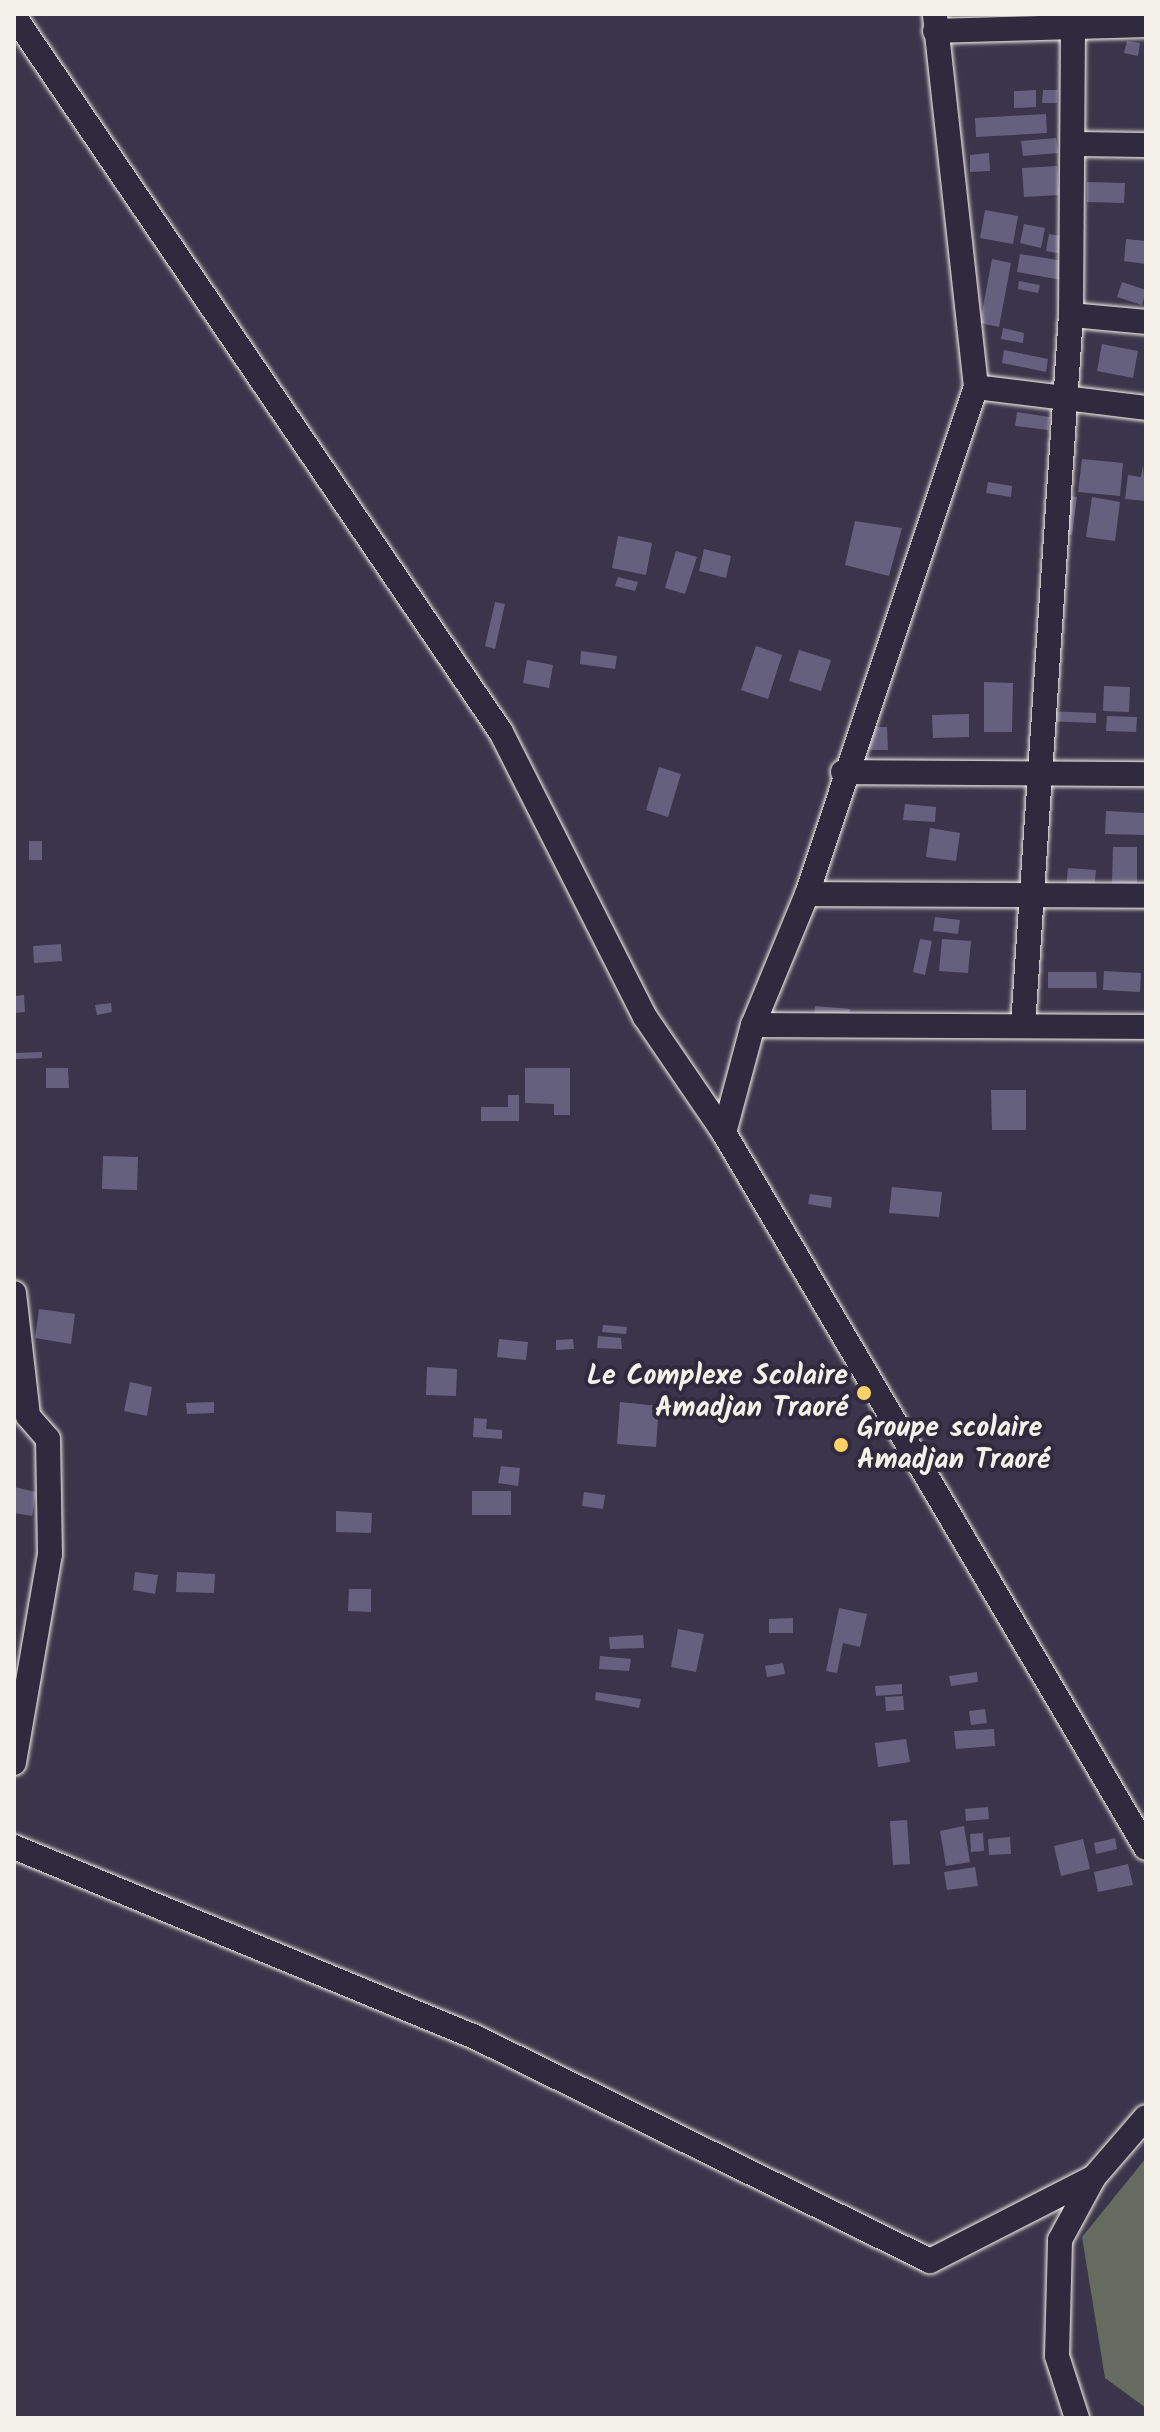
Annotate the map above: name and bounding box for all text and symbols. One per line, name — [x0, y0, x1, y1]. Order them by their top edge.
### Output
place label: Le Complexe Scolaire Amadjan Traoré — [587, 1360, 848, 1426]
marker: Le Complexe Scolaire Amadjan Traoré — [855, 1384, 873, 1402]
place label: Groupe scolaire Amadjan Traoré — [857, 1412, 1050, 1478]
marker: Groupe scolaire Amadjan Traoré — [832, 1436, 850, 1454]

